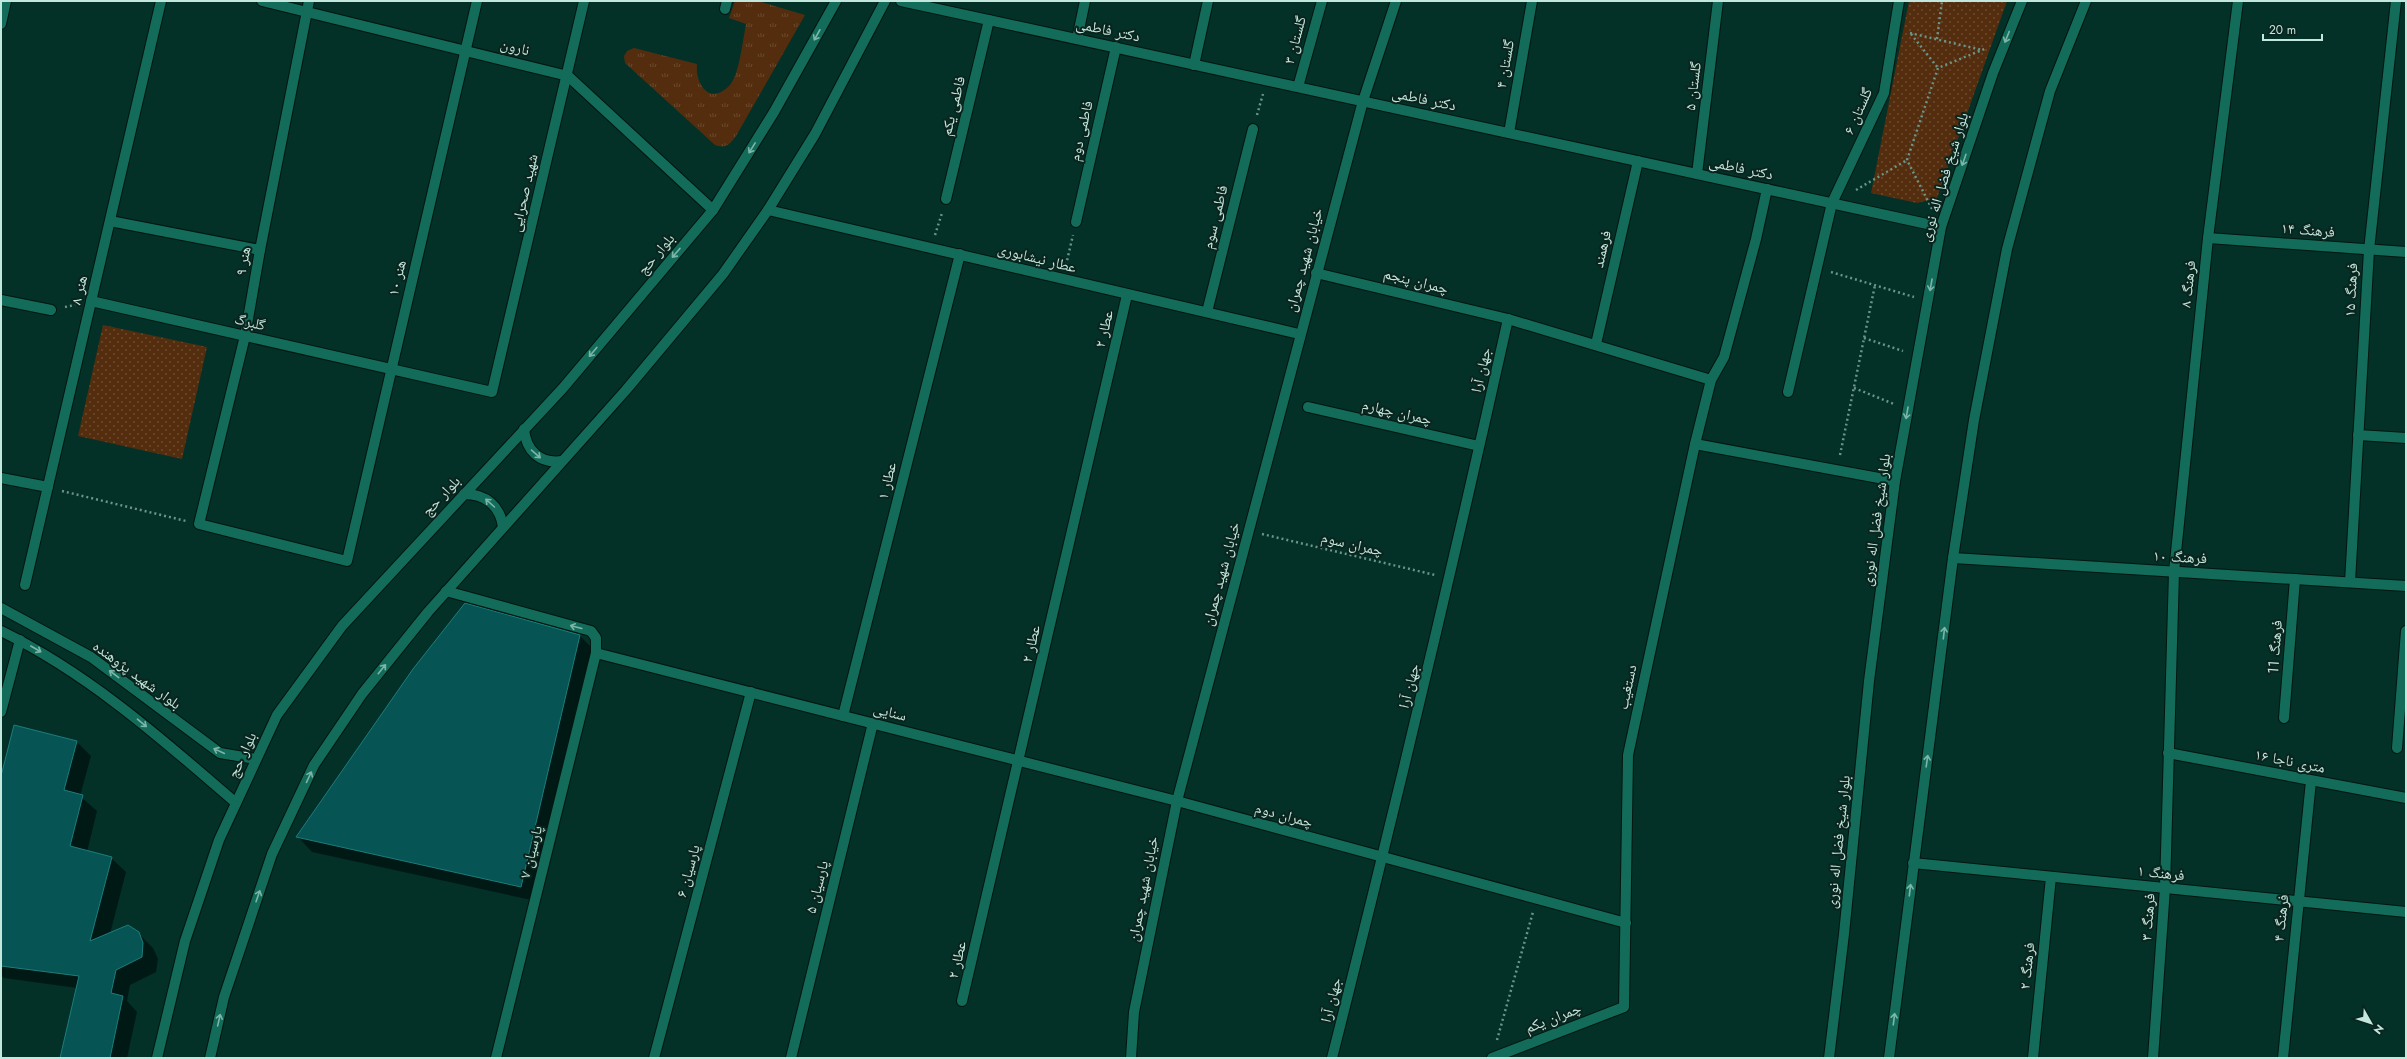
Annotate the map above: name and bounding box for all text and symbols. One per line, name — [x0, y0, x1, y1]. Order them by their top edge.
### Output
street label: دکتر فاطمی — [1074, 12, 1142, 48]
street label: گلستان ۳ — [1278, 13, 1312, 67]
scale bar — [2263, 16, 2322, 42]
text: 20 m — [2269, 21, 2296, 39]
one-way arrow — [813, 29, 820, 41]
one-way arrow — [2003, 31, 2011, 43]
street label: نارون — [498, 33, 532, 61]
street label: گلستان ۴ — [1490, 38, 1520, 90]
street label: گلستان ۵ — [1679, 60, 1707, 112]
street label: فاطمی یکم — [935, 74, 971, 138]
street label: دکتر فاطمی — [1390, 81, 1458, 117]
street label: گلستان ۶ — [1838, 84, 1878, 138]
street label: فاطمی دوم — [1063, 99, 1099, 163]
street label: بلوار شیخ فضل اله نوری — [1914, 110, 1974, 244]
one-way arrow — [748, 142, 756, 153]
street label: دکتر فاطمی — [1707, 150, 1775, 186]
street label: شهید صحرایی — [504, 152, 544, 234]
one-way arrow — [1960, 153, 1967, 166]
street label: فاطمی سوم — [1196, 183, 1234, 251]
street label: خیابان شهید چمران — [1280, 205, 1329, 314]
street label: فرهنگ ۱۴ — [2280, 217, 2336, 243]
street label: بلوار حج — [632, 228, 680, 280]
street label: فرهمند — [1587, 228, 1617, 270]
street label: عطار نیشابوری — [995, 238, 1079, 279]
street label: هنر ۹ — [230, 245, 256, 277]
one-way arrow — [672, 248, 681, 258]
street label: هنر ۱۰ — [382, 258, 412, 298]
street label: فرهنگ ۸ — [2175, 259, 2201, 309]
street label: چمران پنجم — [1381, 262, 1451, 300]
street label: فرهنگ ۱۵ — [2339, 262, 2363, 318]
street label: هنر ۸ — [65, 273, 93, 307]
one-way arrow — [1926, 278, 1934, 291]
street label: گلبرگ — [232, 308, 268, 336]
street label: عطار ۲ — [1089, 308, 1119, 350]
street label: جهان آرا — [1465, 345, 1497, 395]
one-way arrow — [588, 347, 597, 358]
street label: چمران چهارم — [1360, 393, 1434, 431]
one-way arrow — [1903, 406, 1911, 419]
one-way arrow — [531, 450, 541, 459]
street label: بلوار شیخ فضل اله نوری — [1856, 452, 1896, 588]
street label: عطار ۱ — [872, 460, 902, 502]
street label: بلوار حج — [417, 471, 465, 521]
one-way arrow — [485, 498, 496, 507]
street label: خیابان شهید چمران — [1197, 519, 1246, 628]
street label: چمران سوم — [1319, 526, 1386, 562]
street label: فرهنگ ۱۰ — [2152, 545, 2208, 569]
street label: فرهنگ 11 — [2262, 619, 2288, 675]
one-way arrow — [569, 623, 582, 630]
street label: عطار ۲ — [1016, 623, 1046, 665]
one-way arrow — [1940, 626, 1947, 639]
street label: بلوار شهید پژوهنده — [88, 635, 186, 715]
one-way arrow — [30, 645, 42, 653]
street label: جهان آرا — [1393, 661, 1425, 711]
street label: دستغیب — [1612, 663, 1642, 711]
one-way arrow — [377, 664, 386, 675]
one-way arrow — [108, 670, 119, 679]
street label: سنایی — [871, 697, 909, 727]
one-way arrow — [137, 719, 147, 728]
street label: بلوار حج — [222, 729, 262, 781]
street label: ۱۶ متری ناجا — [2253, 743, 2327, 779]
one-way arrow — [213, 746, 225, 754]
one-way arrow — [1923, 755, 1931, 768]
one-way arrow — [306, 771, 313, 783]
street label: بلوار شیخ فضل اله نوری — [1820, 774, 1856, 910]
street label: چمران دوم — [1253, 797, 1316, 833]
street label: پارسیان ۷ — [514, 823, 548, 881]
street label: خیابان شهید چمران — [1122, 834, 1164, 943]
street label: پارسیان ۶ — [670, 842, 706, 900]
street label: پارسیان ۵ — [800, 858, 834, 916]
street label: فرهنگ ۱ — [2136, 860, 2186, 886]
one-way arrow — [1906, 884, 1914, 897]
one-way arrow — [255, 890, 262, 903]
street label: فرهنگ ۳ — [2135, 893, 2161, 941]
street label: فرهنگ ۴ — [2268, 893, 2294, 943]
street label: عطار ۲ — [942, 939, 972, 981]
street label: فرهنگ ۲ — [2014, 941, 2040, 991]
street label: جهان آرا — [1315, 975, 1347, 1025]
street label: چمران یکم — [1522, 997, 1585, 1039]
north arrow — [2351, 1003, 2391, 1043]
one-way arrow — [1890, 1013, 1897, 1026]
one-way arrow — [216, 1014, 223, 1027]
text: N — [2370, 1021, 2388, 1038]

